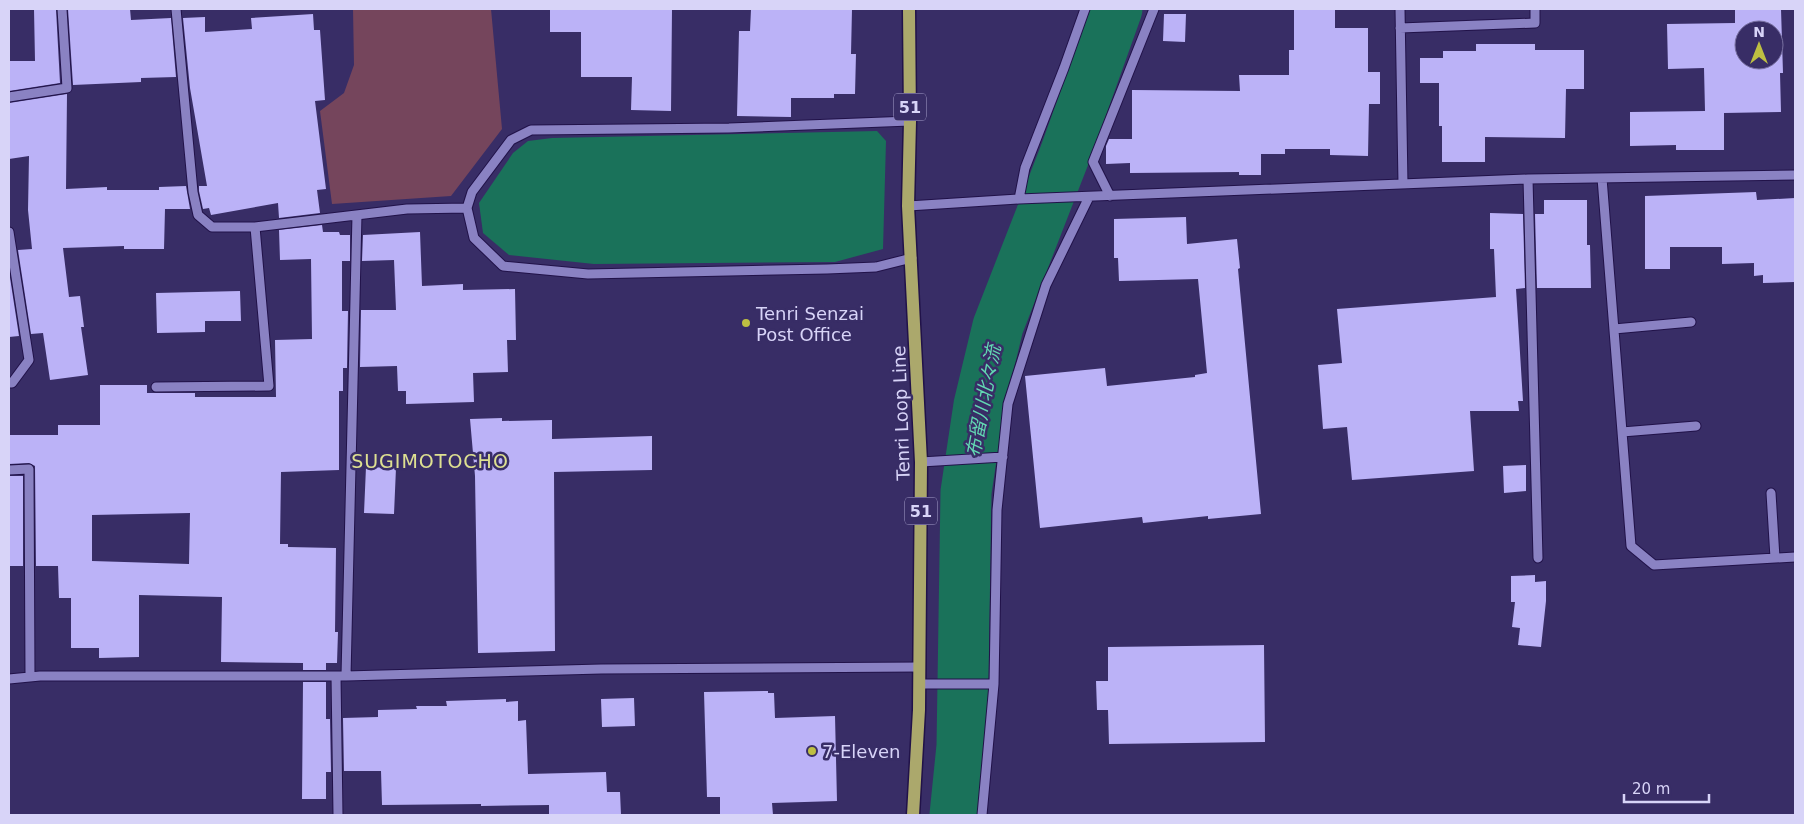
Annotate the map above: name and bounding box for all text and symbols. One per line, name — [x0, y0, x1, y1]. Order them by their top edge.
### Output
north arrow — [1734, 20, 1784, 70]
text: N — [1753, 24, 1765, 40]
road number: 51 — [894, 94, 926, 120]
place label: Tenri Senzai Post Office — [755, 303, 864, 345]
marker: Tenri Senzai Post Office — [740, 317, 752, 329]
water label: 布留川北々流 — [961, 340, 1005, 459]
street label: Tenri Loop Line — [888, 345, 914, 482]
district label: SUGIMOTOCHO — [351, 450, 509, 472]
road number: 51 — [905, 498, 937, 524]
place label: 7-Eleven — [822, 741, 901, 762]
marker: 7-Eleven — [806, 745, 818, 757]
scale bar — [1624, 772, 1709, 804]
text: 20 m — [1632, 780, 1670, 798]

